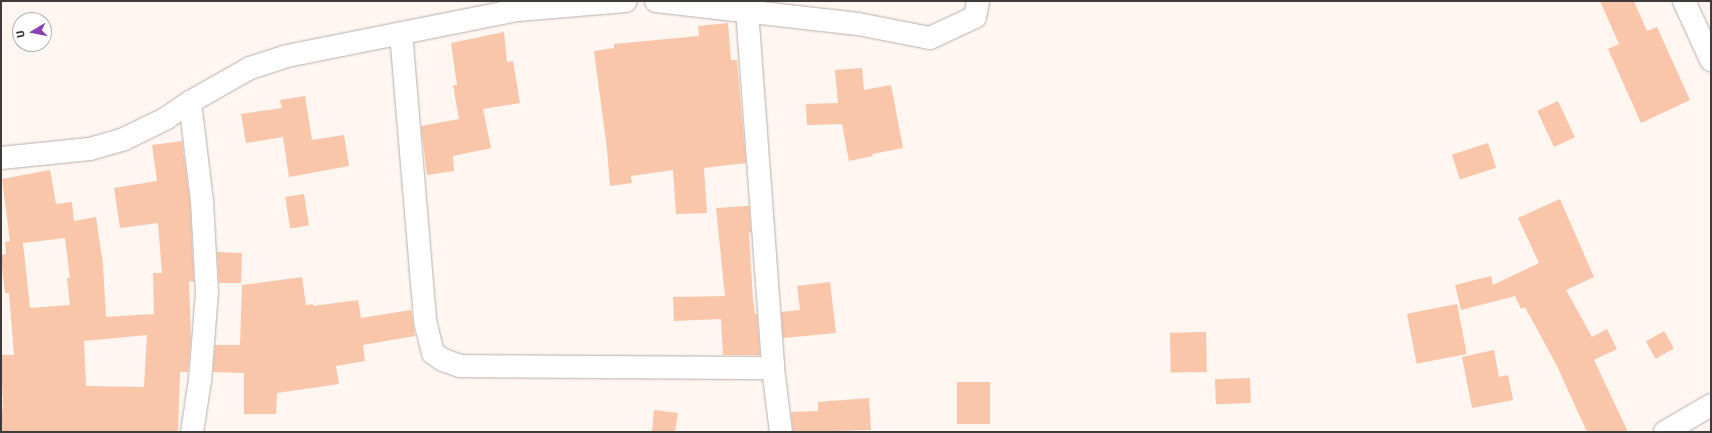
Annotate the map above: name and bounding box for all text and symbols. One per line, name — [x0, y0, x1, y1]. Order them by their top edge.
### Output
north arrow — [12, 12, 52, 52]
text: U — [14, 29, 28, 39]

